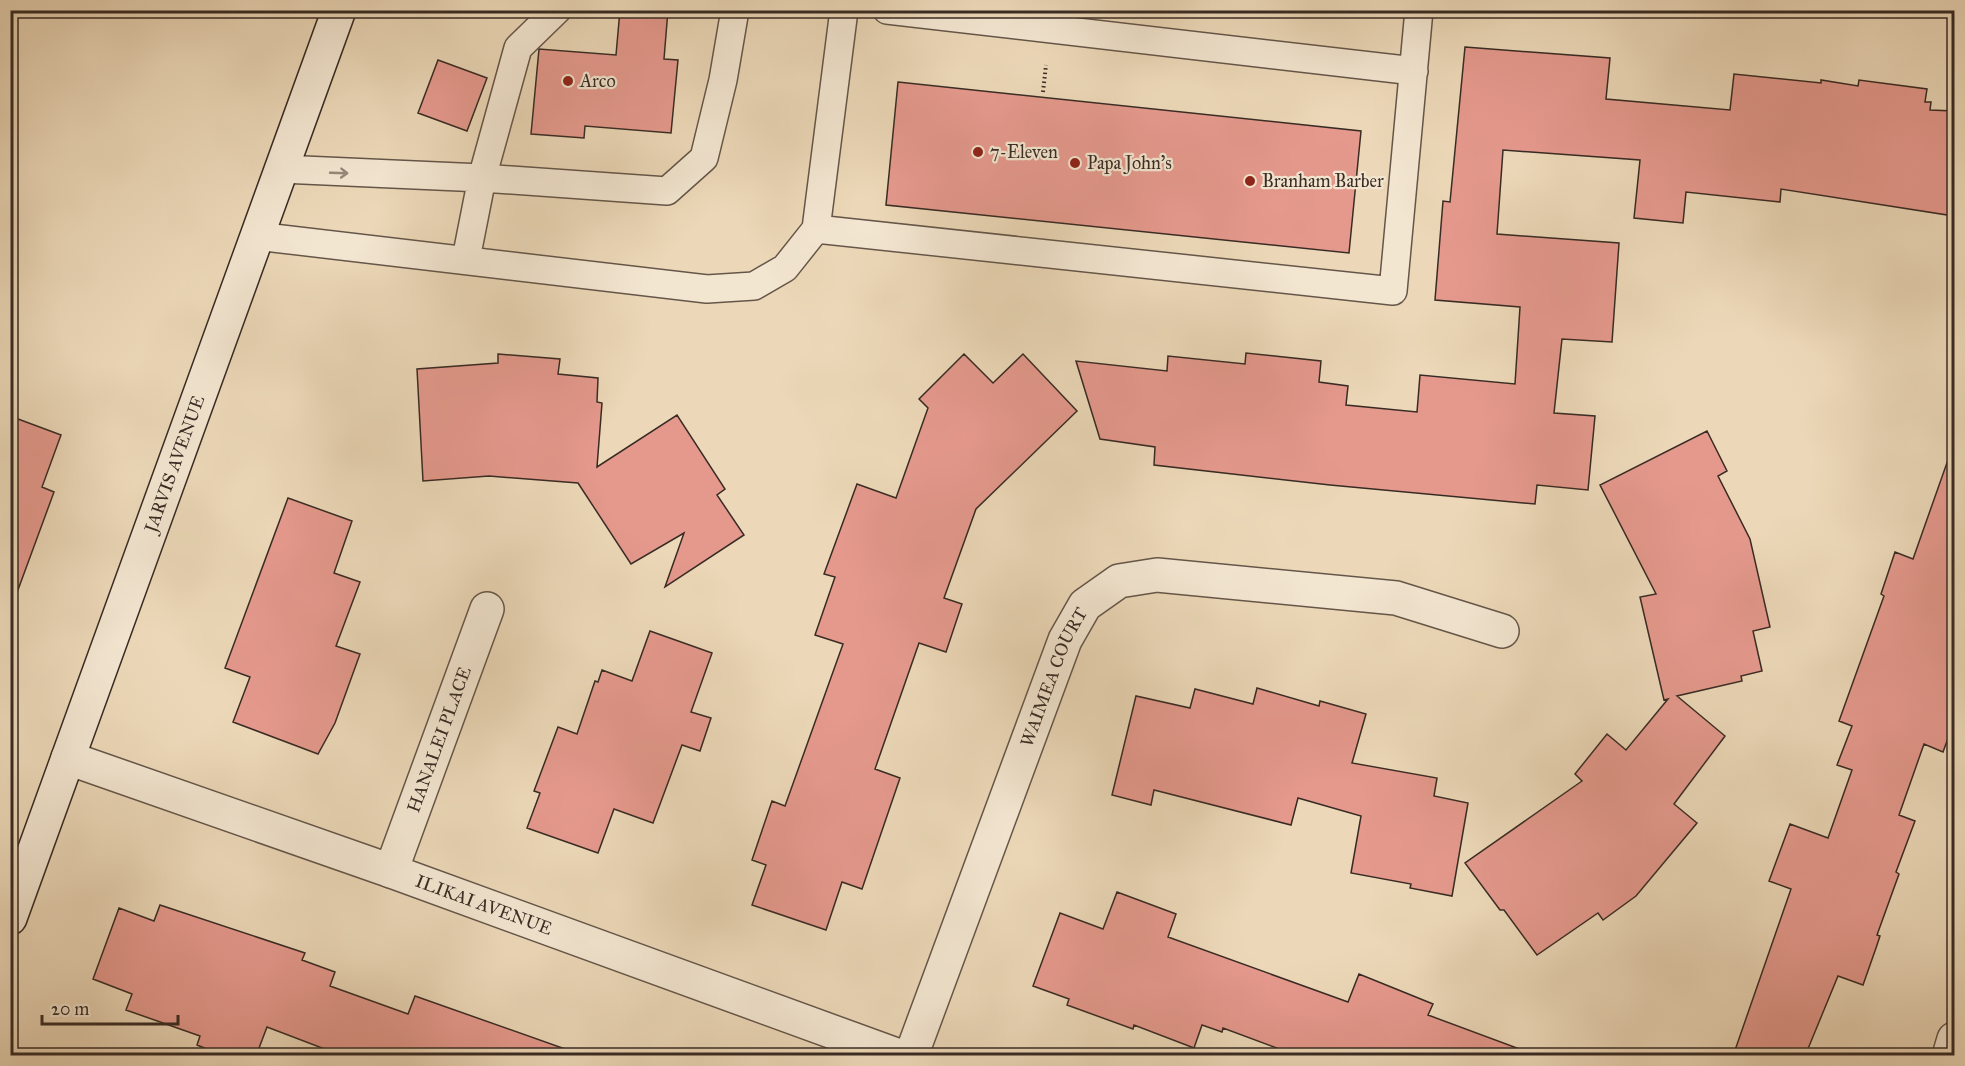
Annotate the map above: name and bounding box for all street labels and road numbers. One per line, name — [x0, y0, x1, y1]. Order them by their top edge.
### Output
street label: JARVIS AVENUE — [139, 392, 209, 538]
street label: WAIMEA COURT — [1016, 604, 1092, 750]
street label: HANALEI PLACE — [402, 663, 476, 816]
street label: ILIKAI AVENUE — [412, 870, 555, 940]

